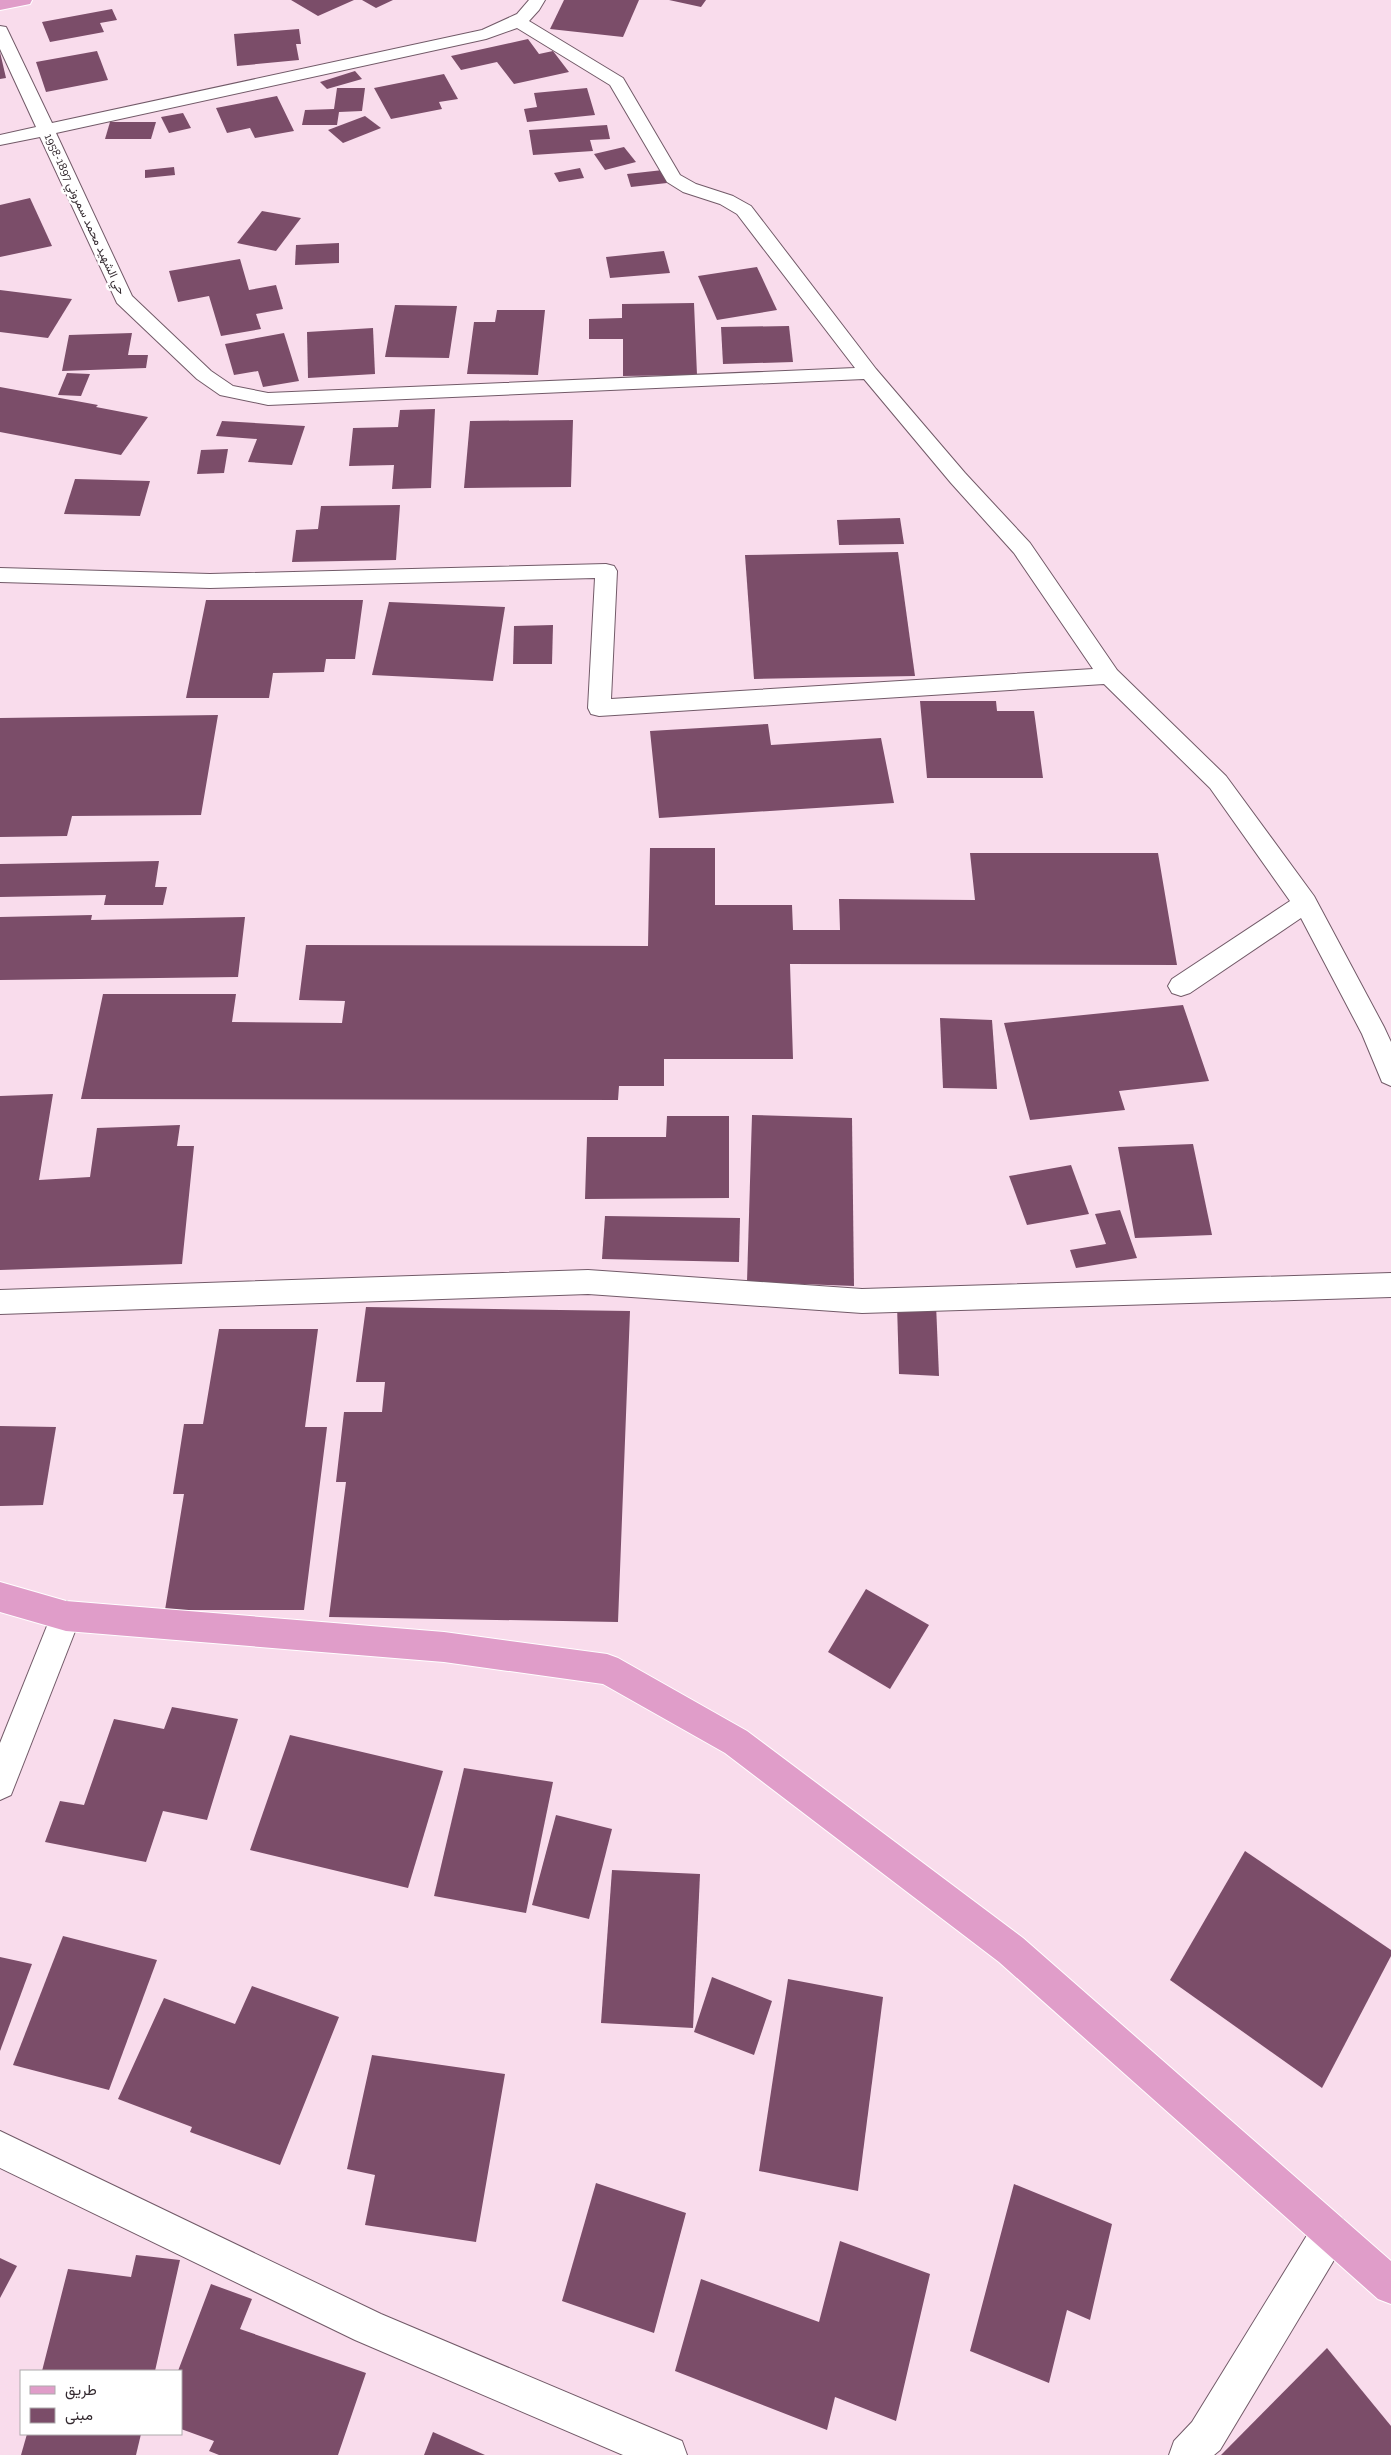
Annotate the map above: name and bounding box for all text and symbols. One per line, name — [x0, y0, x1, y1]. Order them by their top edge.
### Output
street label: حي الشهيد محمد سمروني 1897-1958 — [39, 131, 129, 298]
legend — [20, 2370, 182, 2435]
text: طريق — [65, 2381, 97, 2400]
text: مبنى — [65, 2406, 93, 2425]

